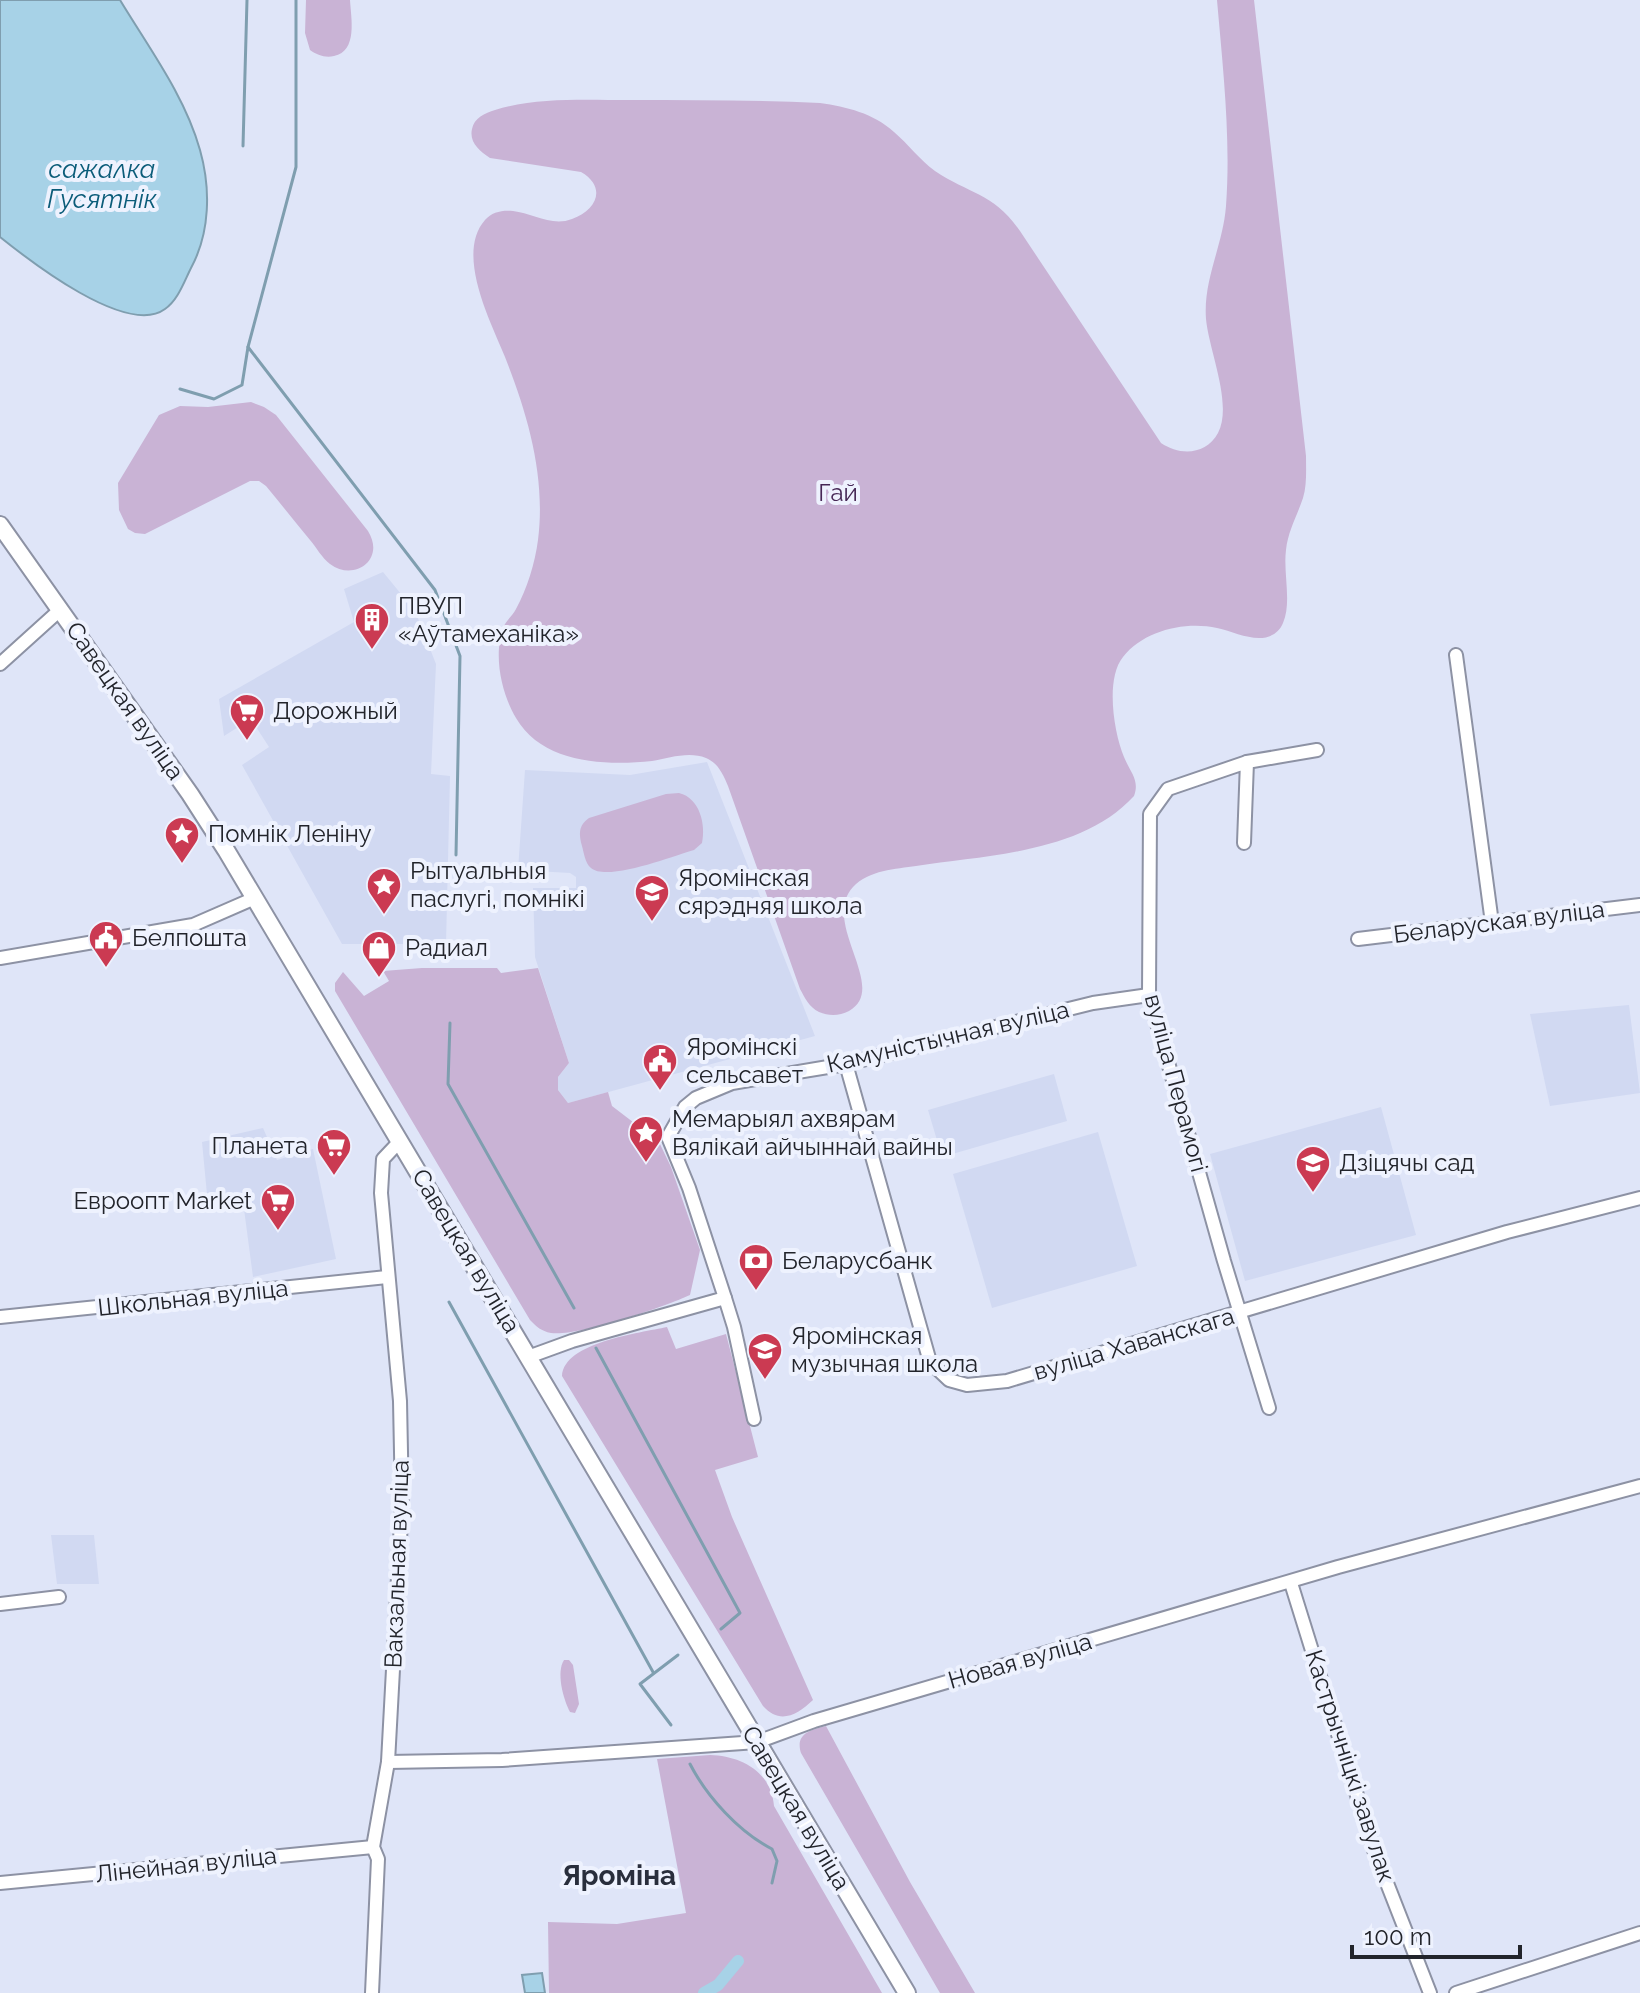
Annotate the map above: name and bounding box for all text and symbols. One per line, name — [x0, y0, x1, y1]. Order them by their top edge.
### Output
water label: сажалка Гусятнік — [47, 154, 157, 214]
park label: Гай — [818, 478, 858, 507]
place label: ПВУП «Аўтамеханіка» — [398, 591, 579, 648]
building icon: ПВУП «Аўтамеханіка» — [353, 601, 391, 651]
street label: Савецкая вуліца — [60, 616, 191, 785]
supermarket icon: Дорожный — [228, 692, 266, 742]
place label: Дорожный — [273, 696, 398, 725]
place icon: Помнік Леніну — [163, 815, 201, 865]
place label: Помнік Леніну — [208, 819, 372, 848]
place label: Рытуальныя паслугі, помнікі — [410, 856, 585, 913]
place label: Яромінская сярэдняя школа — [678, 863, 863, 920]
place icon: Рытуальныя паслугі, помнікі — [365, 866, 403, 916]
school or university icon: Яромінская сярэдняя школа — [633, 873, 671, 923]
street label: Беларуская вуліца — [1392, 894, 1606, 949]
public building icon: Белпошта — [87, 919, 125, 969]
place label: Белпошта — [132, 923, 247, 952]
shop icon: Радиал — [360, 929, 398, 979]
place label: Радиал — [405, 933, 488, 962]
street label: вуліца Перамогі — [1139, 991, 1214, 1175]
street label: Камуністычная вуліца — [824, 994, 1072, 1079]
place label: Яромінскі сельсавет — [686, 1032, 804, 1089]
public building icon: Яромінскі сельсавет — [641, 1042, 679, 1092]
place label: Мемарыял ахвярам Вялікай айчыннай вайны — [672, 1104, 953, 1161]
place icon: Мемарыял ахвярам Вялікай айчыннай вайны — [627, 1114, 665, 1164]
supermarket icon: Планета — [315, 1127, 353, 1177]
place label: Планета — [212, 1131, 308, 1160]
school or university icon: Дзіцячы сад — [1294, 1144, 1332, 1194]
place label: Дзіцячы сад — [1339, 1148, 1475, 1177]
street label: Савецкая вуліца — [406, 1163, 527, 1338]
supermarket icon: Евроопт Market — [259, 1182, 297, 1232]
place label: Евроопт Market — [74, 1186, 252, 1215]
bank icon: Беларусбанк — [737, 1242, 775, 1292]
place label: Беларусбанк — [782, 1246, 933, 1275]
street label: Школьная вуліца — [96, 1273, 290, 1322]
street label: вуліца Хаванскага — [1030, 1301, 1238, 1386]
place label: Яромінская музычная школа — [791, 1321, 978, 1378]
school or university icon: Яромінская музычная школа — [746, 1331, 784, 1381]
street label: Вакзальная вуліца — [378, 1459, 415, 1669]
street label: Новая вуліца — [945, 1626, 1095, 1695]
street label: Кастрычніцкі завулак — [1299, 1646, 1402, 1886]
street label: Савецкая вуліца — [736, 1720, 857, 1895]
street label: Лінейная вуліца — [94, 1841, 278, 1888]
district label: Яроміна — [562, 1859, 676, 1892]
scale bar — [1352, 1909, 1520, 1959]
text: 100 m — [1364, 1922, 1432, 1951]

